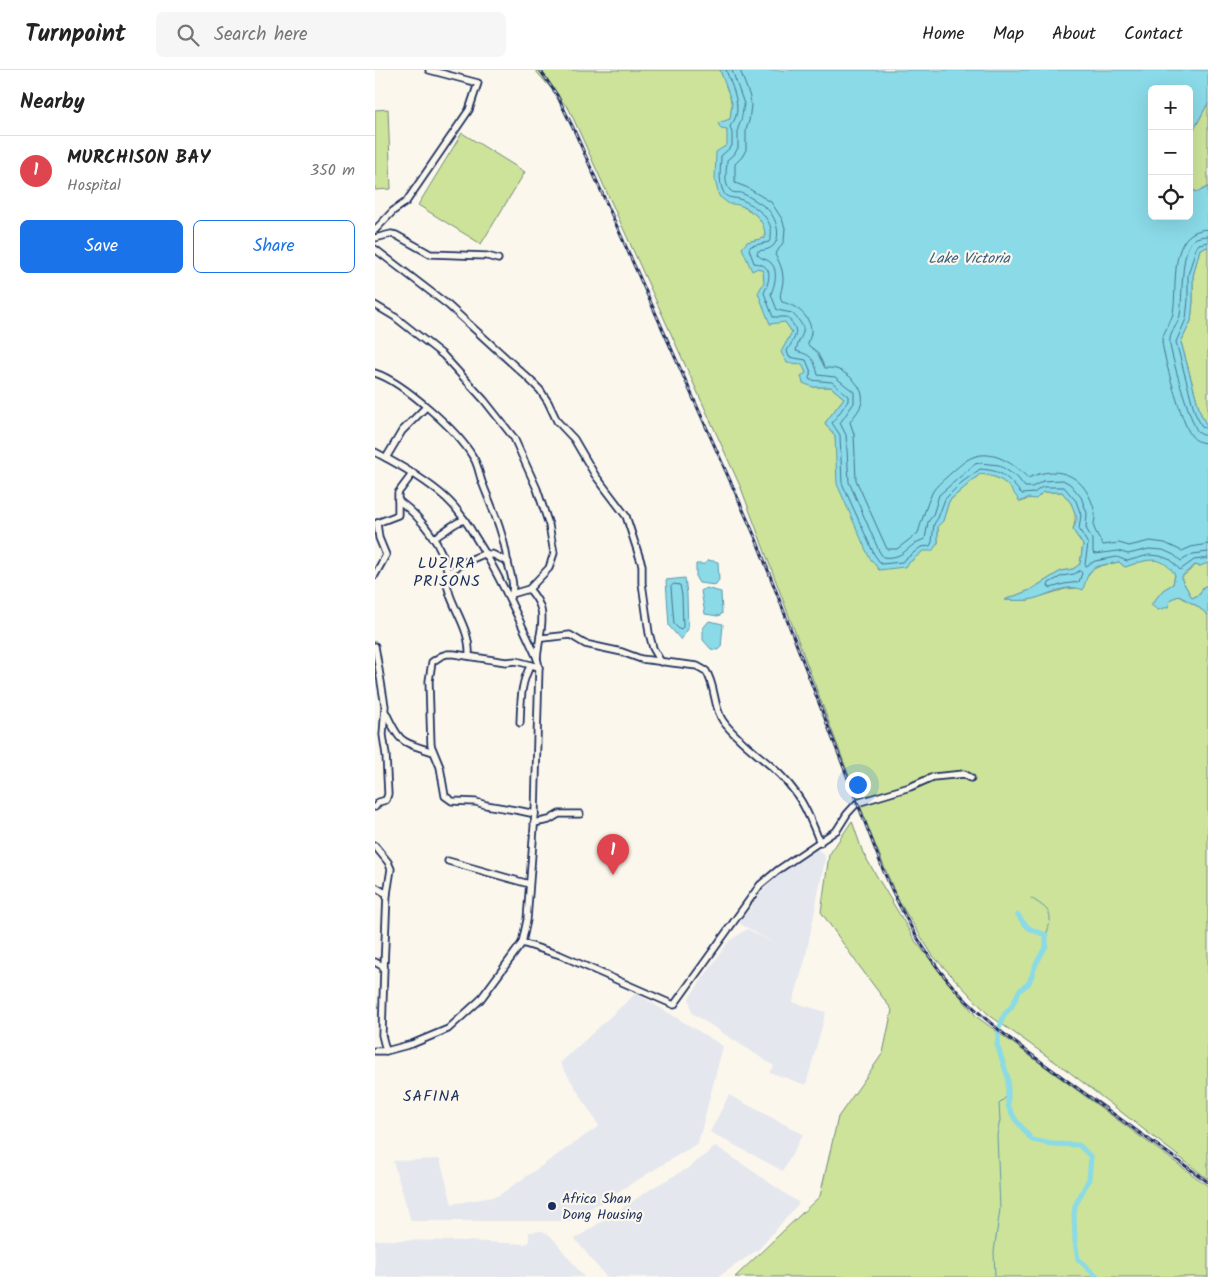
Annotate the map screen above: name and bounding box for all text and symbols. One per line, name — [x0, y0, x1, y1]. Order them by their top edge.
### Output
search box — [156, 12, 506, 57]
text: Turnpoint — [25, 15, 126, 54]
text: Search here — [214, 20, 308, 50]
text: Home — [922, 20, 965, 49]
text: Map — [993, 20, 1024, 49]
text: About — [1052, 20, 1096, 49]
text: Contact — [1124, 20, 1183, 49]
icon: search — [174, 21, 202, 49]
map controls — [1148, 85, 1193, 220]
button: + — [1148, 85, 1193, 130]
text: Nearby — [20, 86, 85, 119]
button: − — [1148, 130, 1193, 175]
text: MURCHISON BAY — [67, 143, 210, 173]
text: 1 — [34, 158, 38, 183]
text: 350 m — [310, 158, 355, 183]
text: Hospital — [67, 173, 121, 198]
button: locate — [1148, 175, 1193, 220]
button: Save — [20, 220, 183, 273]
button: Share — [193, 220, 355, 273]
water label: Lake Victoria — [928, 247, 1011, 271]
district label: LUZIRA PRISONS — [413, 551, 481, 594]
your location — [845, 772, 871, 798]
pin: 1 — [597, 834, 629, 875]
district label: SAFINA — [403, 1084, 461, 1109]
place label: Africa Shan Dong Housing — [562, 1188, 643, 1226]
marker: Africa Shan Dong Housing — [546, 1200, 558, 1212]

